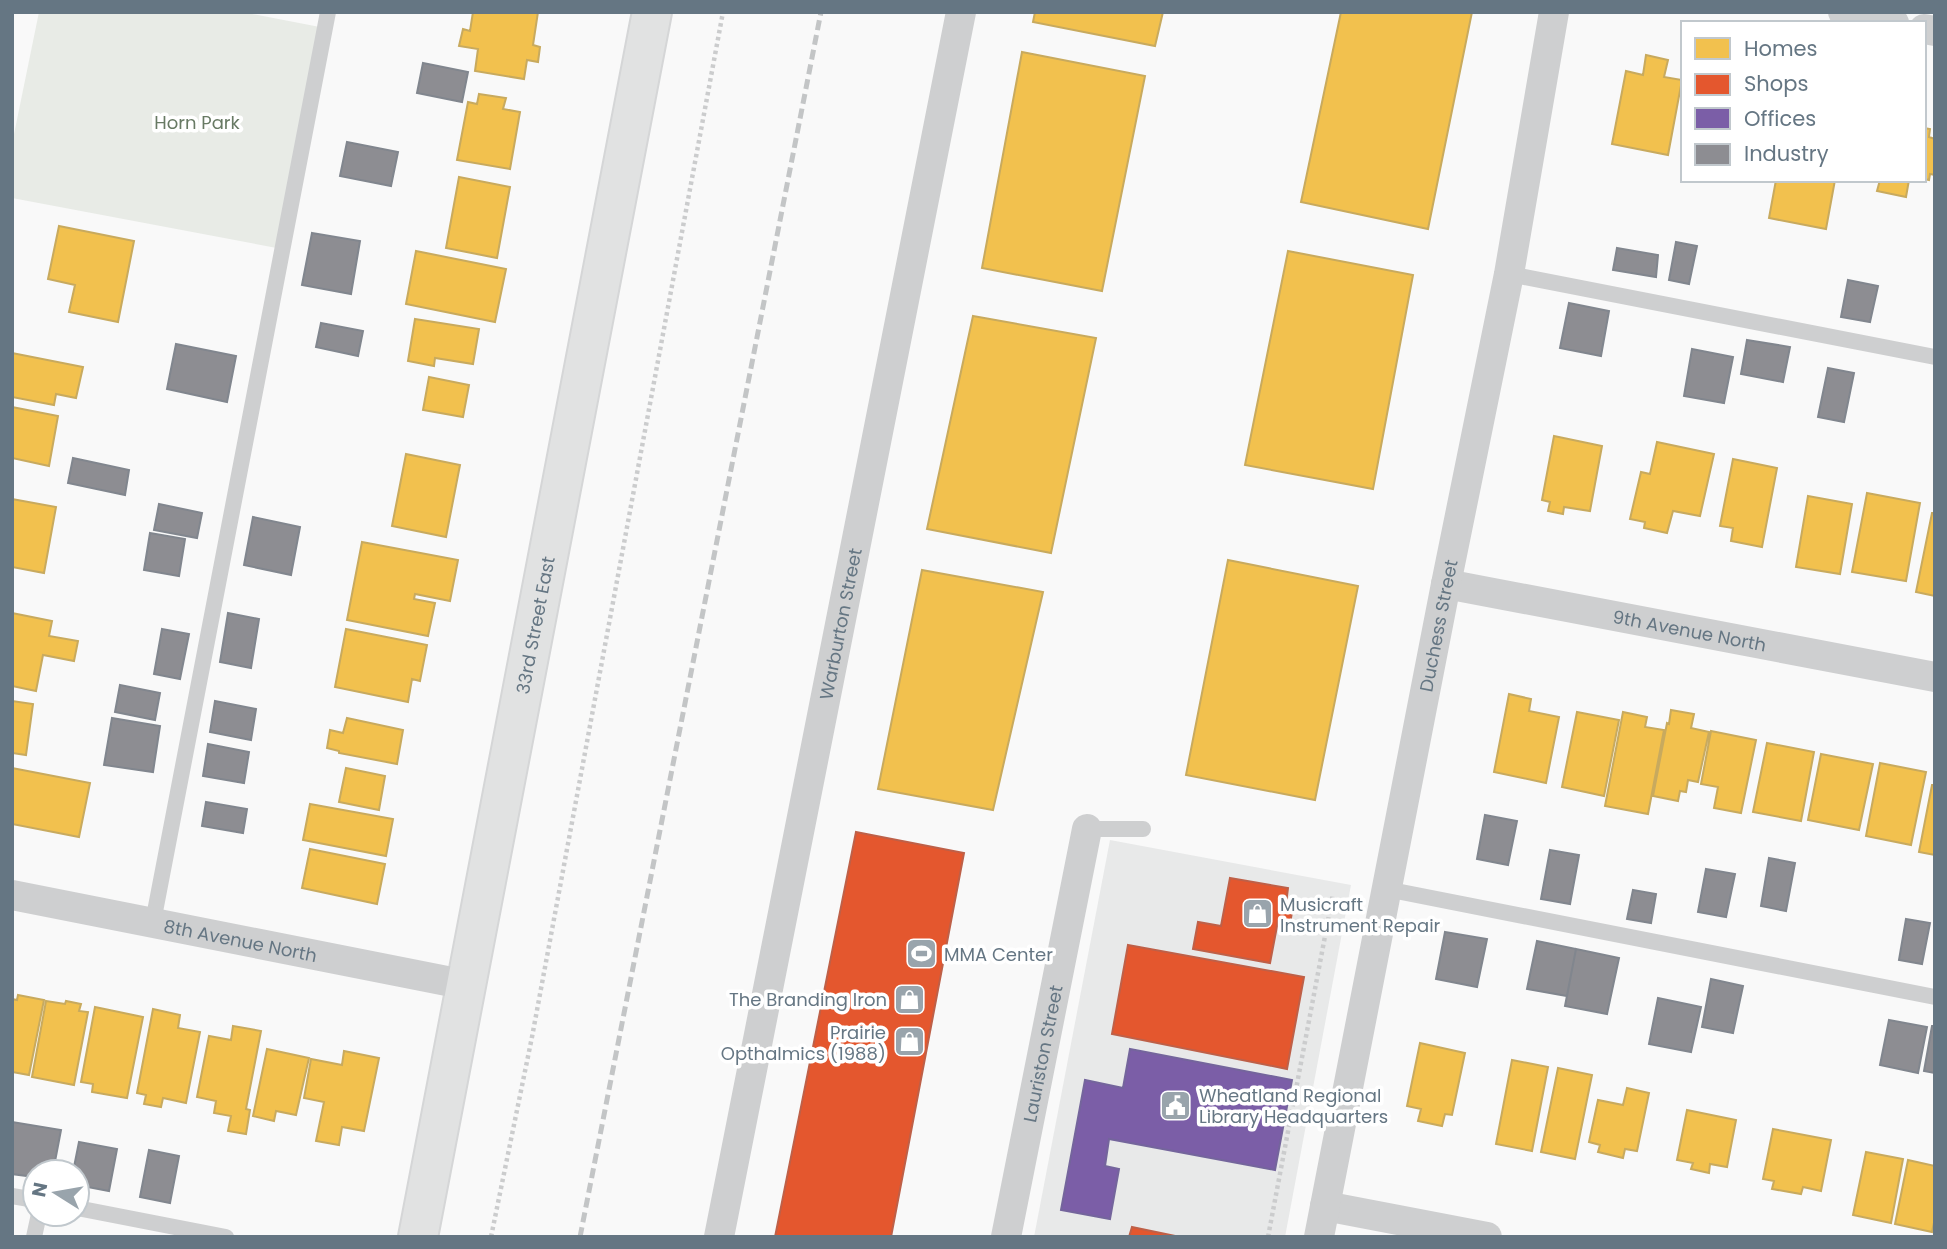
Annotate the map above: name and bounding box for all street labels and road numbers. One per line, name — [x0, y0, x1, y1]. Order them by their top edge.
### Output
street label: Warburton Street — [813, 546, 867, 702]
street label: 33rd Street East — [509, 554, 560, 696]
street label: Duchess Street — [1413, 557, 1463, 694]
street label: 9th Avenue North — [1611, 604, 1768, 657]
street label: 8th Avenue North — [162, 913, 319, 968]
street label: Lauriston Street — [1017, 983, 1068, 1124]

